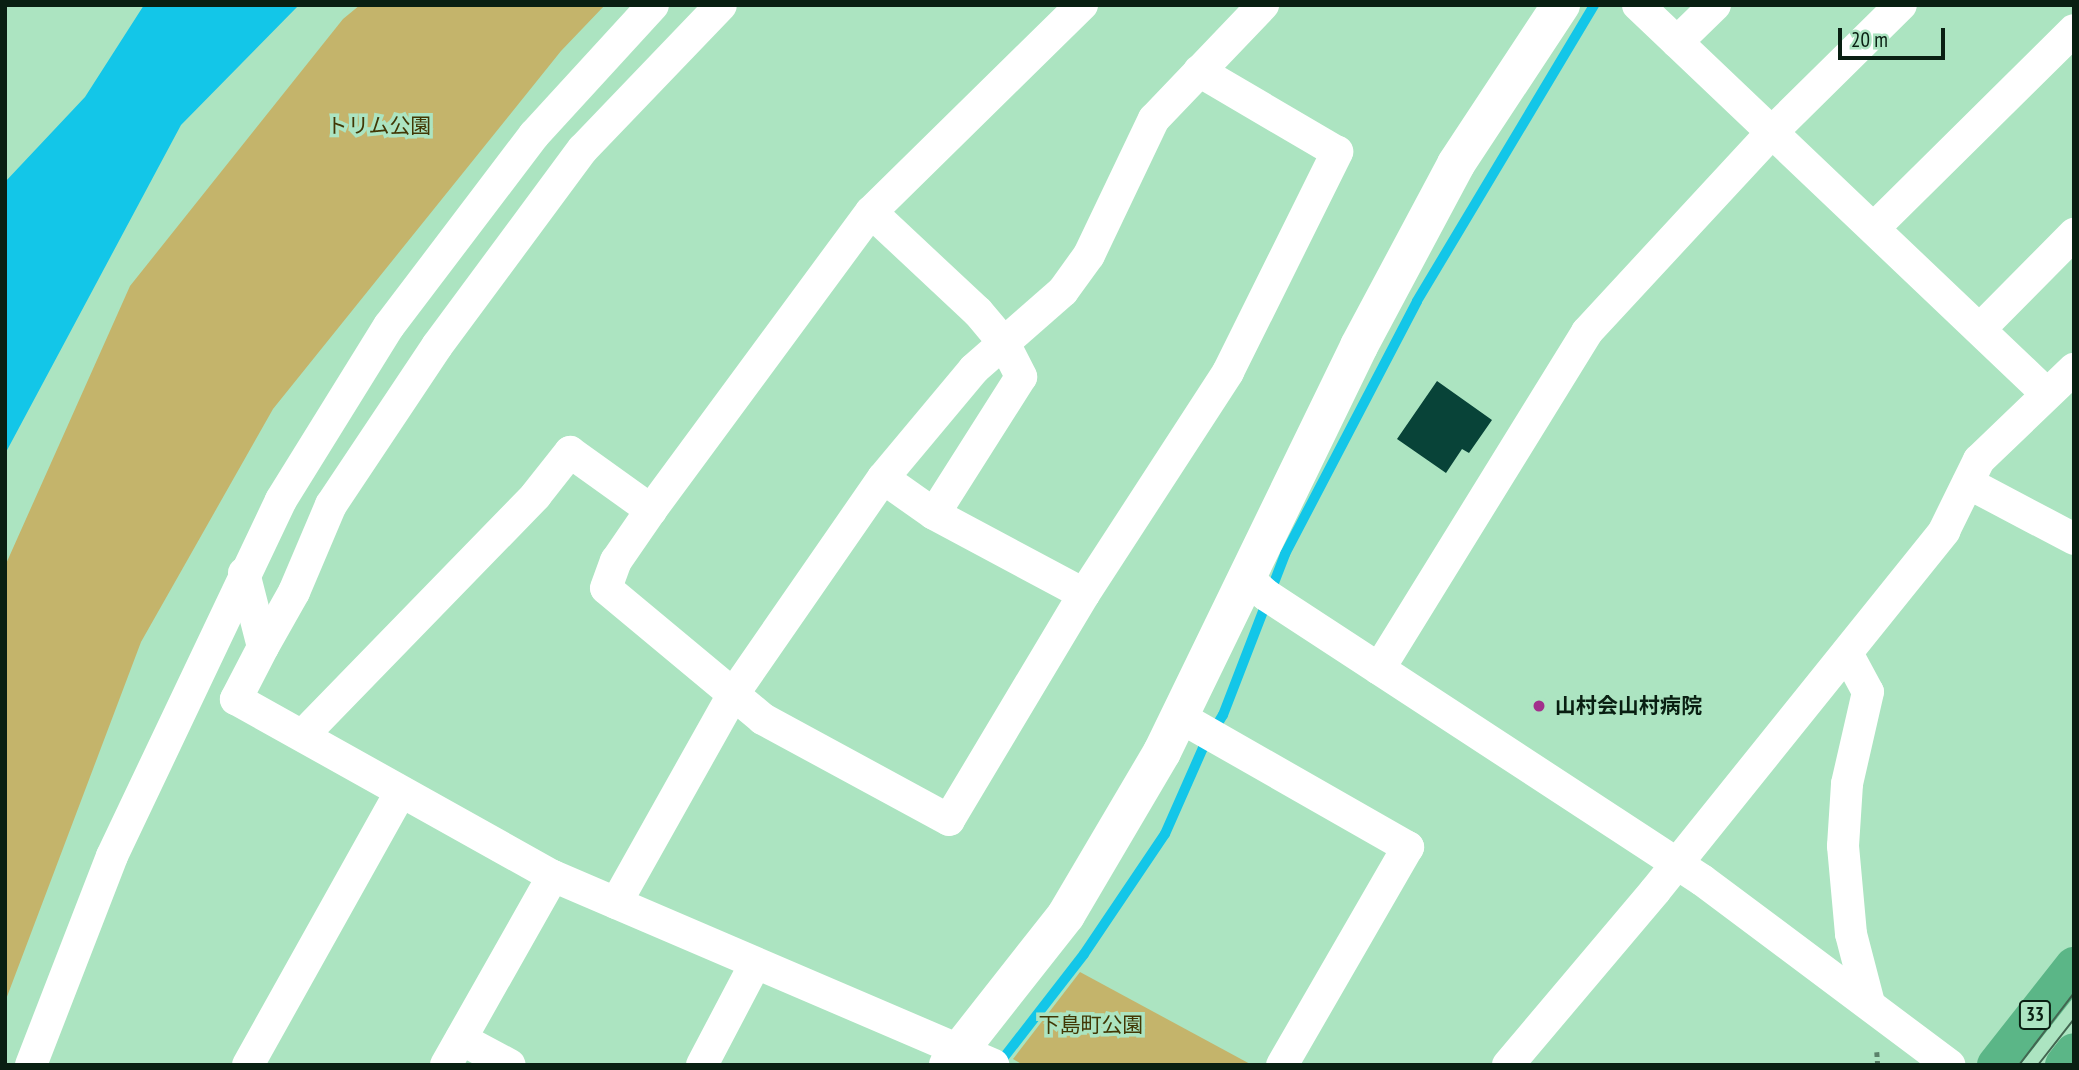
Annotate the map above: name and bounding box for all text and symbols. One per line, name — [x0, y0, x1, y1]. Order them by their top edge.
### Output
scale bar — [1841, 14, 1948, 58]
text: 20 m — [1851, 26, 1888, 53]
park label: トリム公園 — [327, 113, 431, 139]
place label: 山村会山村病院 — [1555, 693, 1702, 719]
marker: 山村会山村病院 — [1529, 696, 1549, 716]
road number: 33 — [2018, 1000, 2052, 1030]
park label: 下島町公園 — [1039, 1012, 1143, 1038]

